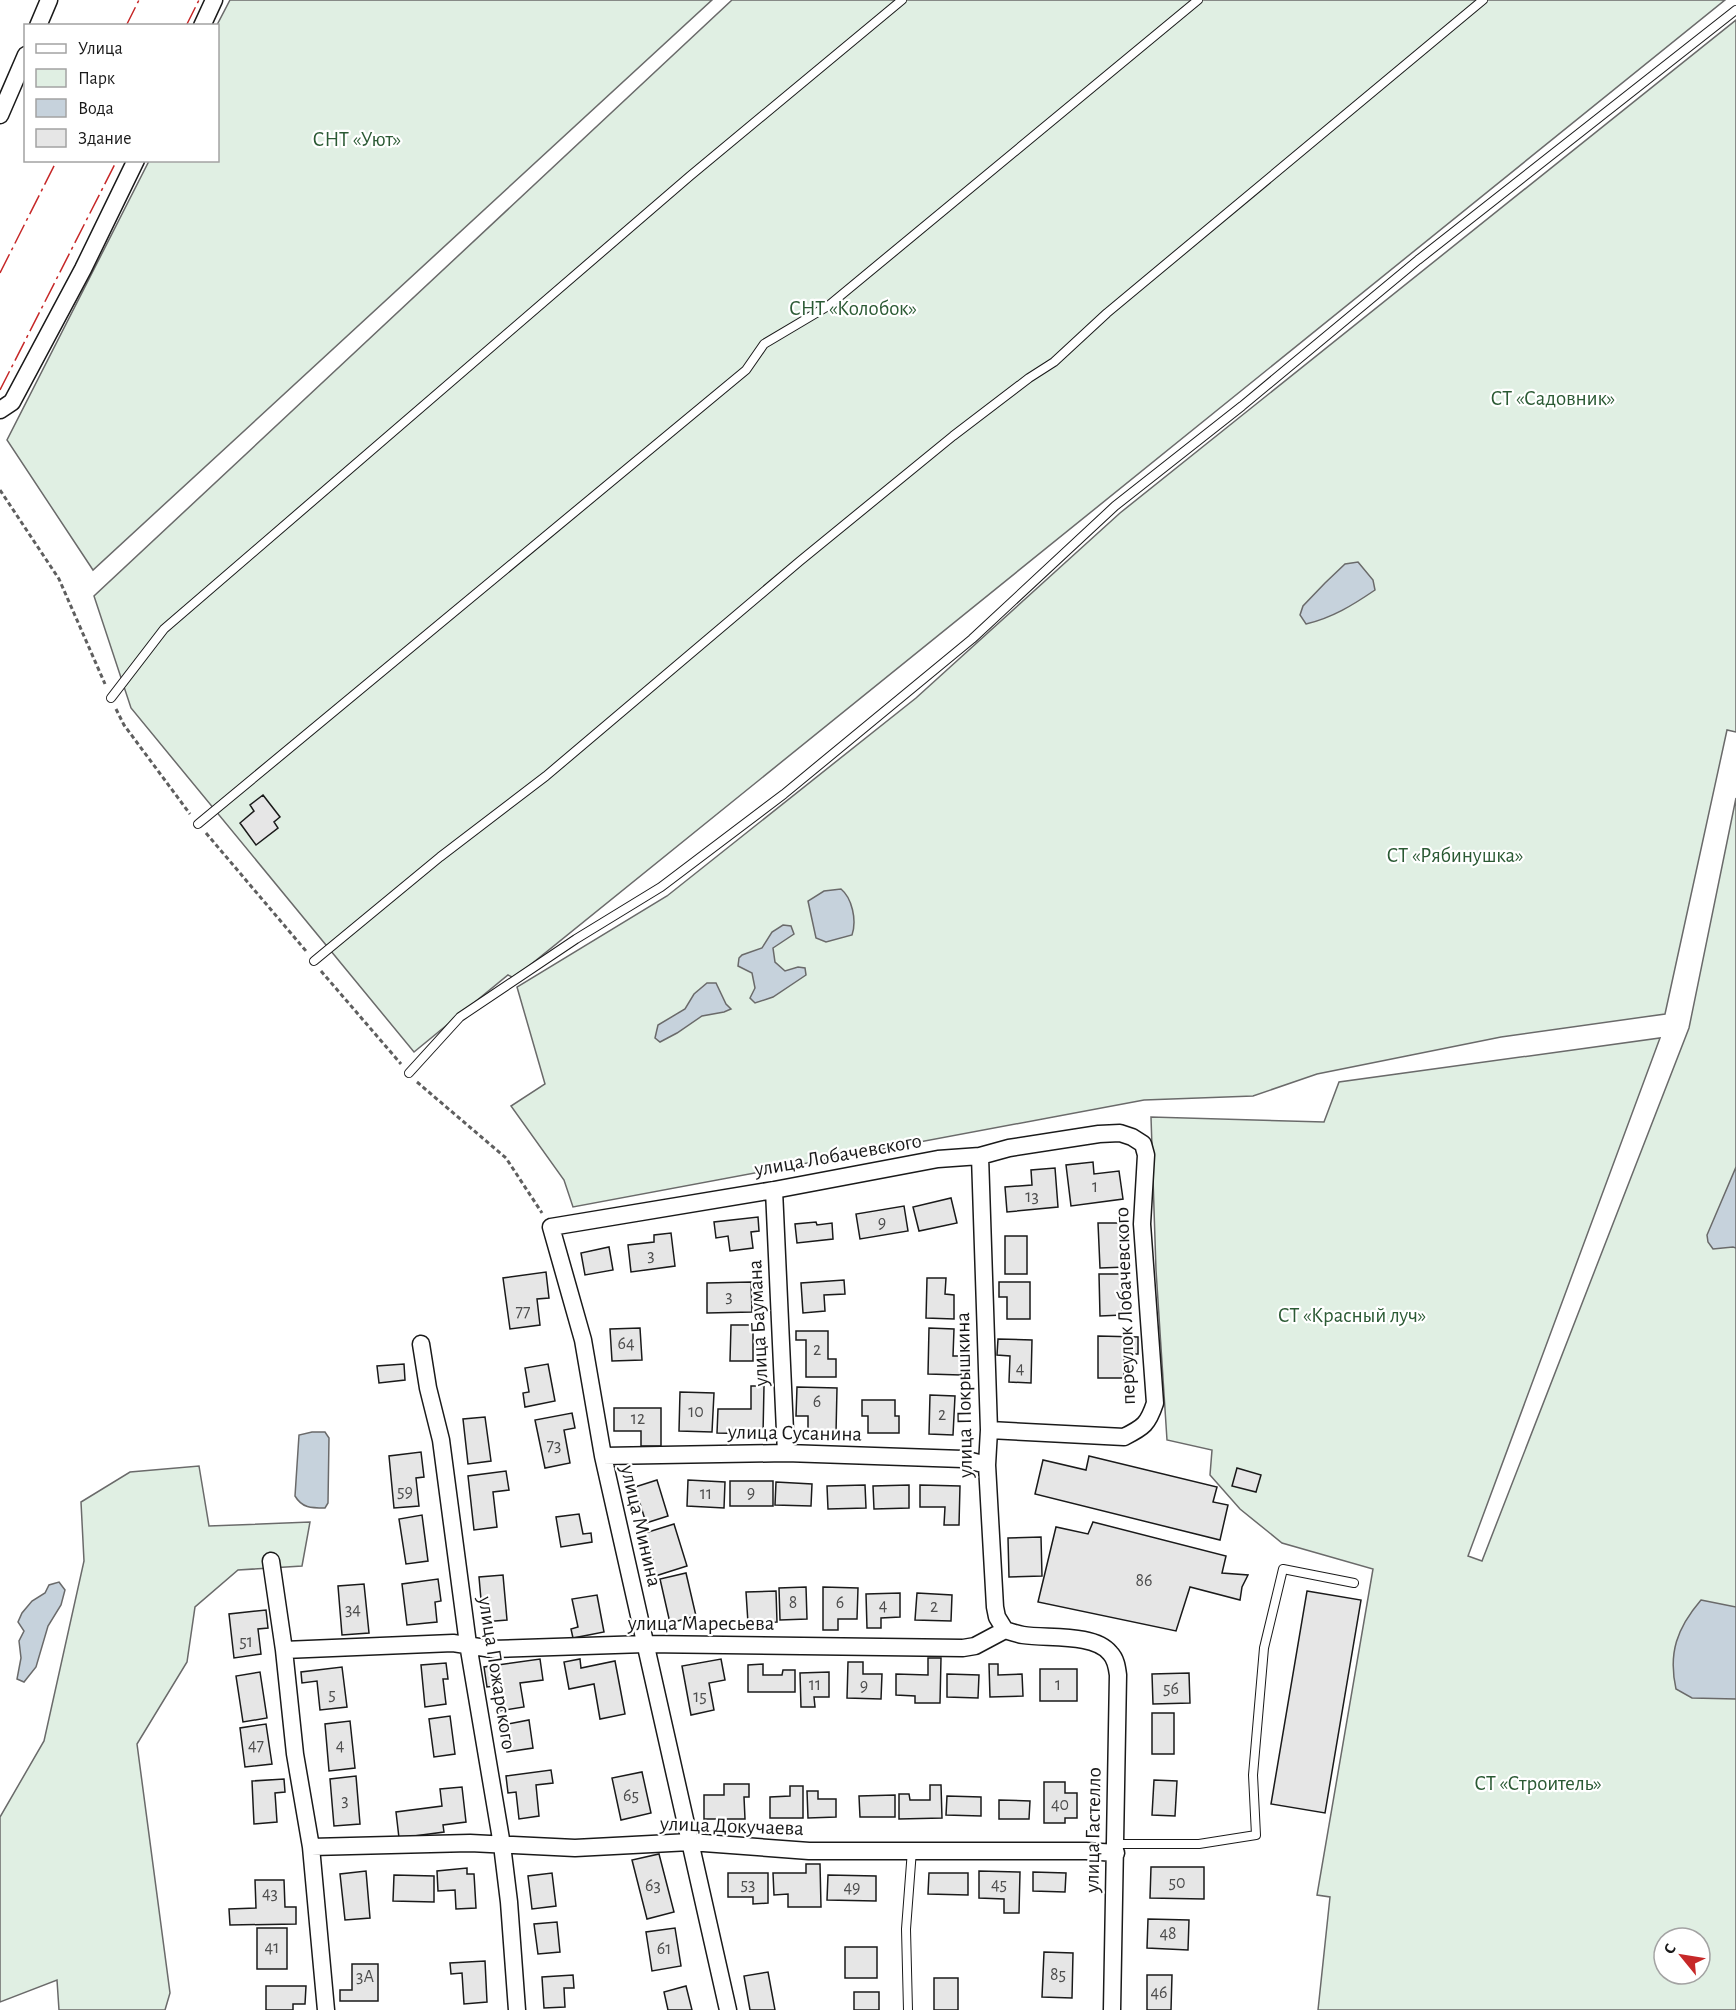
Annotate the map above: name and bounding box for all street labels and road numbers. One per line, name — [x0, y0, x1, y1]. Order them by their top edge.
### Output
street label: улица Лобачевского — [752, 1130, 923, 1180]
street label: переулок Лобачевского — [1111, 1207, 1139, 1405]
street label: улица Баумана — [744, 1259, 772, 1388]
street label: улица Покрышкина — [952, 1312, 976, 1479]
street label: улица Сусанина — [727, 1421, 863, 1445]
street label: улица Минина — [617, 1462, 665, 1589]
street label: улица Пожарского — [474, 1594, 519, 1751]
street label: улица Маресьева — [627, 1613, 775, 1634]
street label: улица Гастелло — [1081, 1767, 1105, 1894]
street label: улица Докучаева — [659, 1813, 805, 1839]

